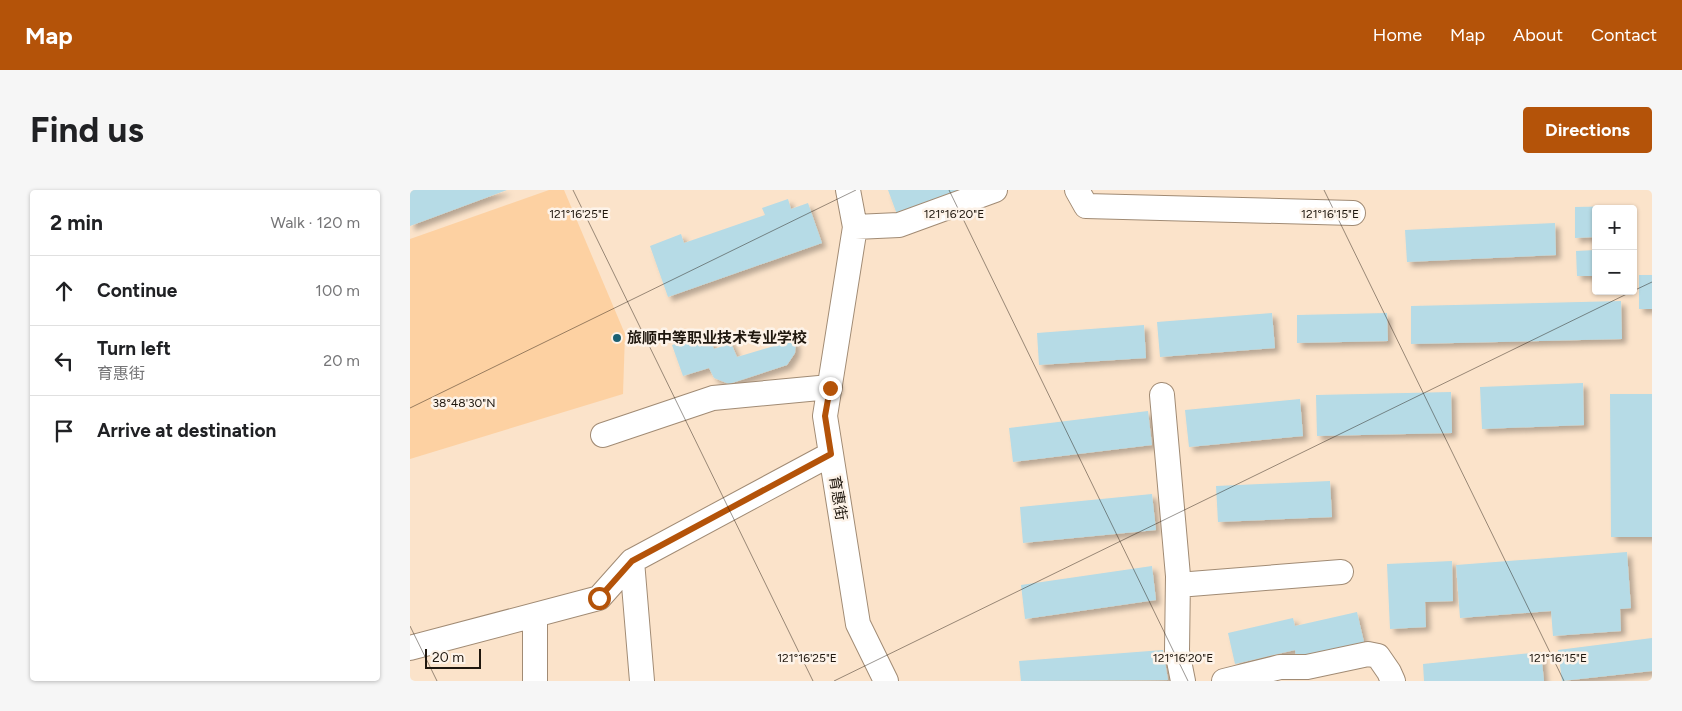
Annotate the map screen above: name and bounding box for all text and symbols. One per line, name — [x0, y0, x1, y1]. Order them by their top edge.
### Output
text: Map — [25, 21, 73, 50]
text: Home — [1373, 24, 1422, 46]
text: Map — [1450, 24, 1485, 46]
text: About — [1513, 24, 1563, 46]
text: Contact — [1591, 24, 1657, 46]
button: Directions — [1523, 107, 1652, 153]
text: Find us — [30, 109, 144, 151]
map controls — [1592, 205, 1637, 295]
button: + — [1592, 205, 1637, 250]
text: 121°16'25"E — [549, 207, 609, 221]
text: 121°16'20"E — [924, 207, 984, 221]
text: 121°16'15"E — [1301, 207, 1359, 221]
text: 2 min — [50, 210, 103, 235]
text: Walk · 120 m — [271, 213, 360, 232]
button: − — [1592, 250, 1637, 295]
icon: ahead — [50, 277, 78, 305]
text: Continue — [97, 279, 177, 302]
text: 100 m — [315, 281, 360, 300]
place label: 旅顺中等职业技术专业学校 — [627, 329, 807, 347]
marker: 旅顺中等职业技术专业学校 — [611, 332, 623, 344]
text: Turn left — [97, 337, 171, 360]
icon: left — [50, 347, 78, 375]
text: 20 m — [323, 351, 360, 370]
text: 育惠街 — [97, 364, 145, 383]
route end — [819, 377, 842, 400]
text: 38°48'30"N — [433, 396, 495, 410]
icon: arrive — [50, 417, 78, 445]
text: Arrive at destination — [97, 419, 276, 442]
street label: 育惠街 — [826, 474, 850, 522]
route start — [588, 587, 611, 610]
scale bar — [425, 646, 481, 669]
text: 20 m — [432, 649, 464, 666]
text: 121°16'25"E — [777, 651, 837, 665]
text: 121°16'20"E — [1153, 651, 1213, 665]
text: 121°16'15"E — [1529, 651, 1587, 665]

